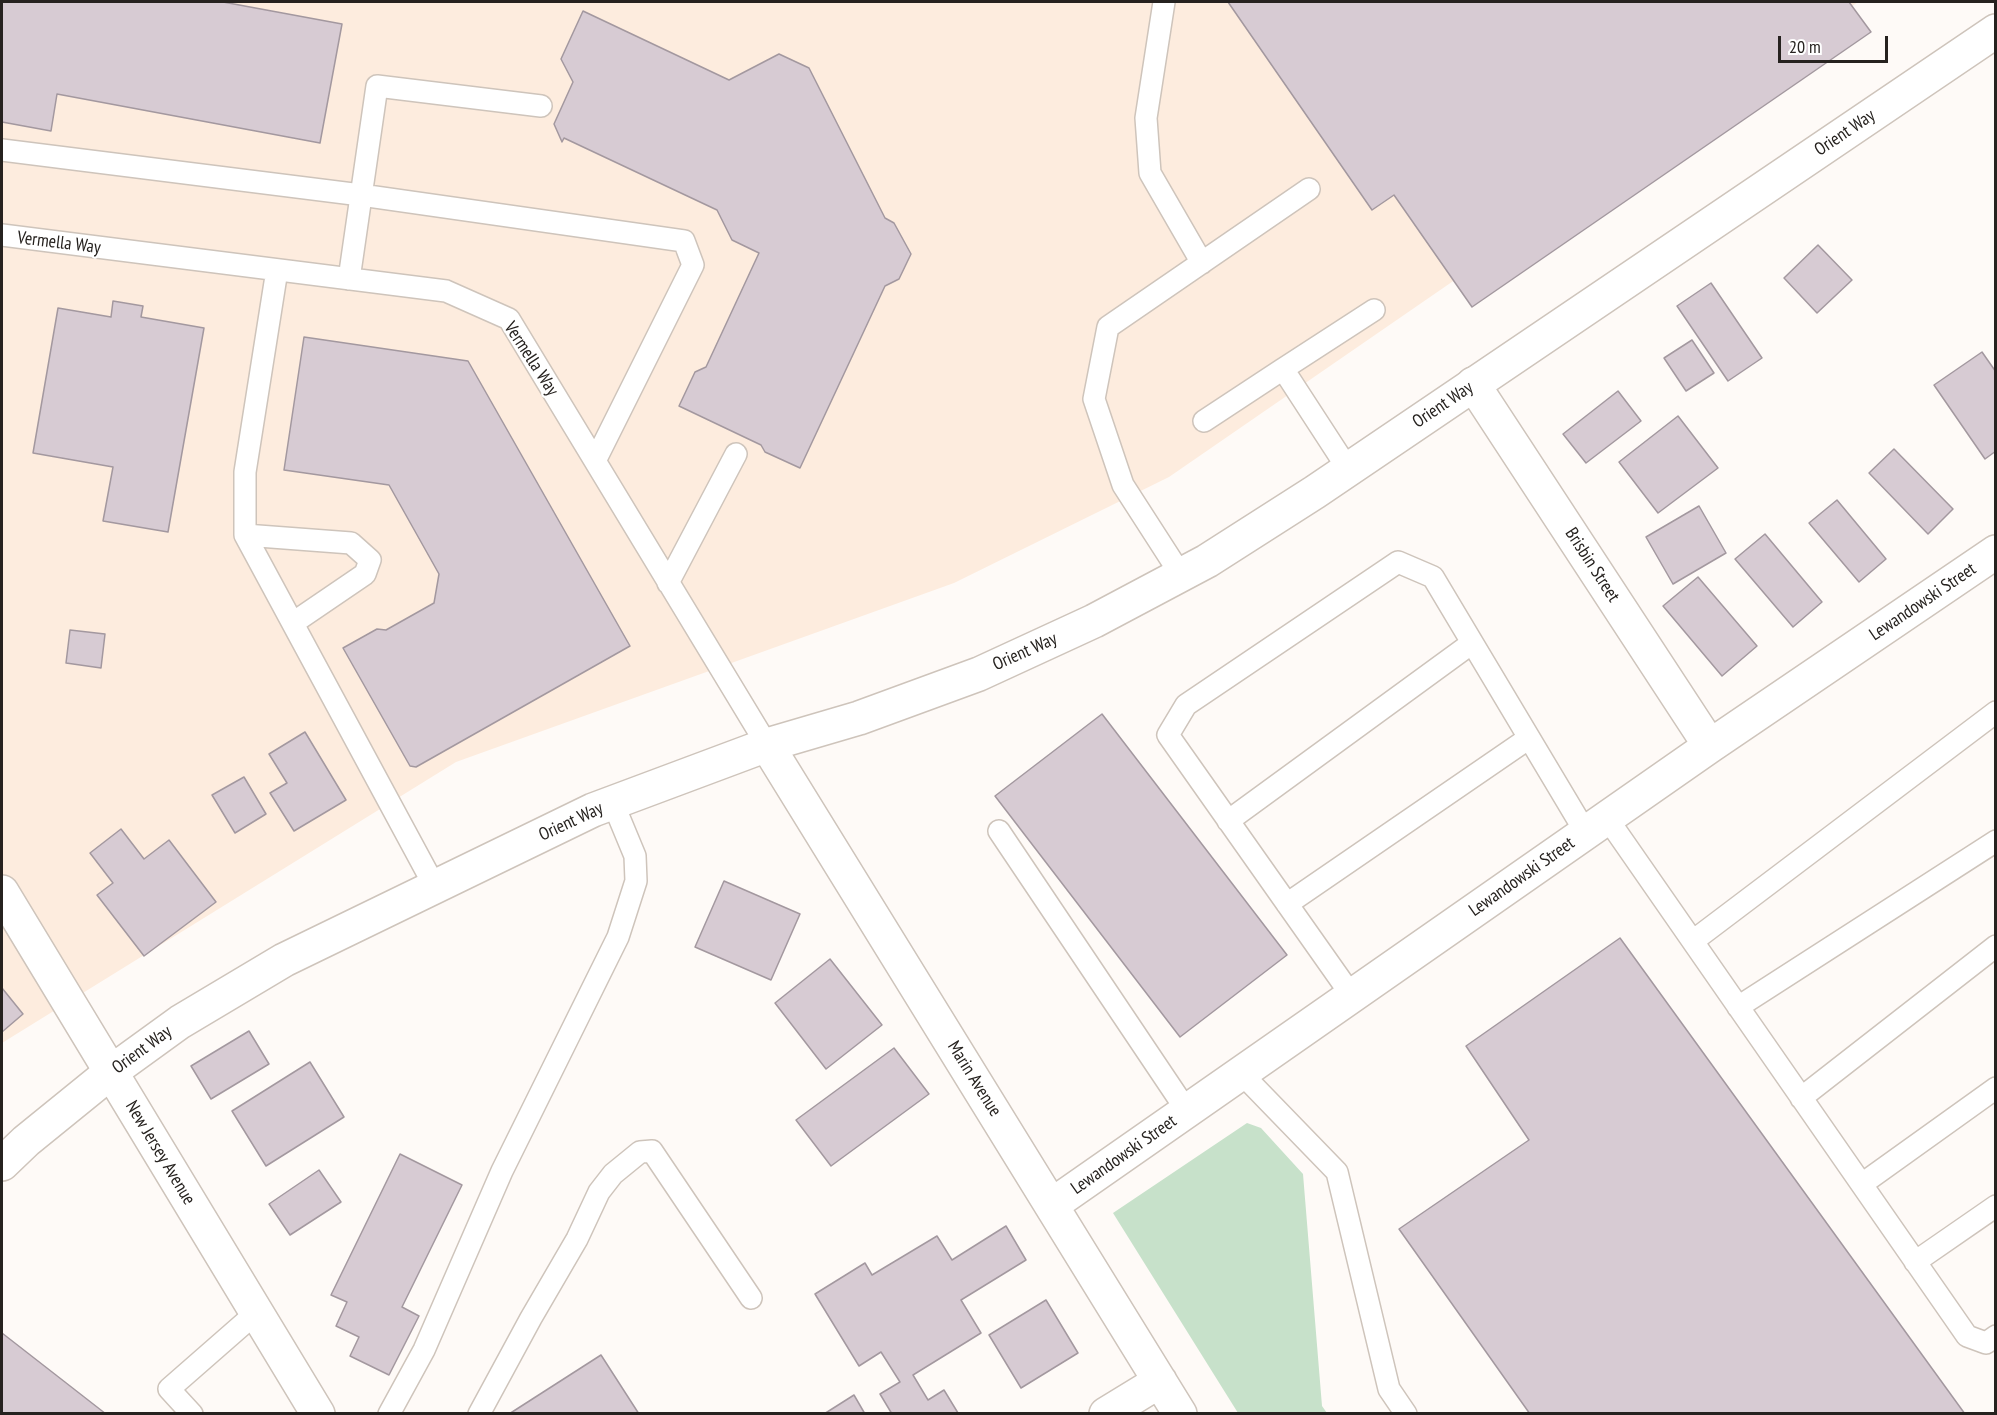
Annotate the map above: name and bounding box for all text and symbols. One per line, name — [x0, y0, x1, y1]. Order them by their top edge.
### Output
scale bar — [1781, 24, 1890, 62]
text: 20 m — [1789, 35, 1821, 58]
street label: Orient Way — [1811, 105, 1879, 161]
street label: Vermella Way — [16, 227, 102, 259]
street label: Vermella Way — [499, 318, 563, 400]
street label: Orient Way — [1409, 377, 1477, 433]
street label: Brisbin Street — [1560, 524, 1624, 606]
street label: Lewandowski Street — [1866, 558, 1980, 646]
street label: Orient Way — [989, 628, 1061, 676]
street label: Orient Way — [535, 798, 607, 846]
street label: Lewandowski Street — [1465, 833, 1579, 921]
street label: Orient Way — [108, 1021, 176, 1079]
street label: Marin Avenue — [942, 1037, 1006, 1121]
street label: New Jersey Avenue — [121, 1097, 199, 1209]
street label: Lewandowski Street — [1067, 1111, 1181, 1199]

